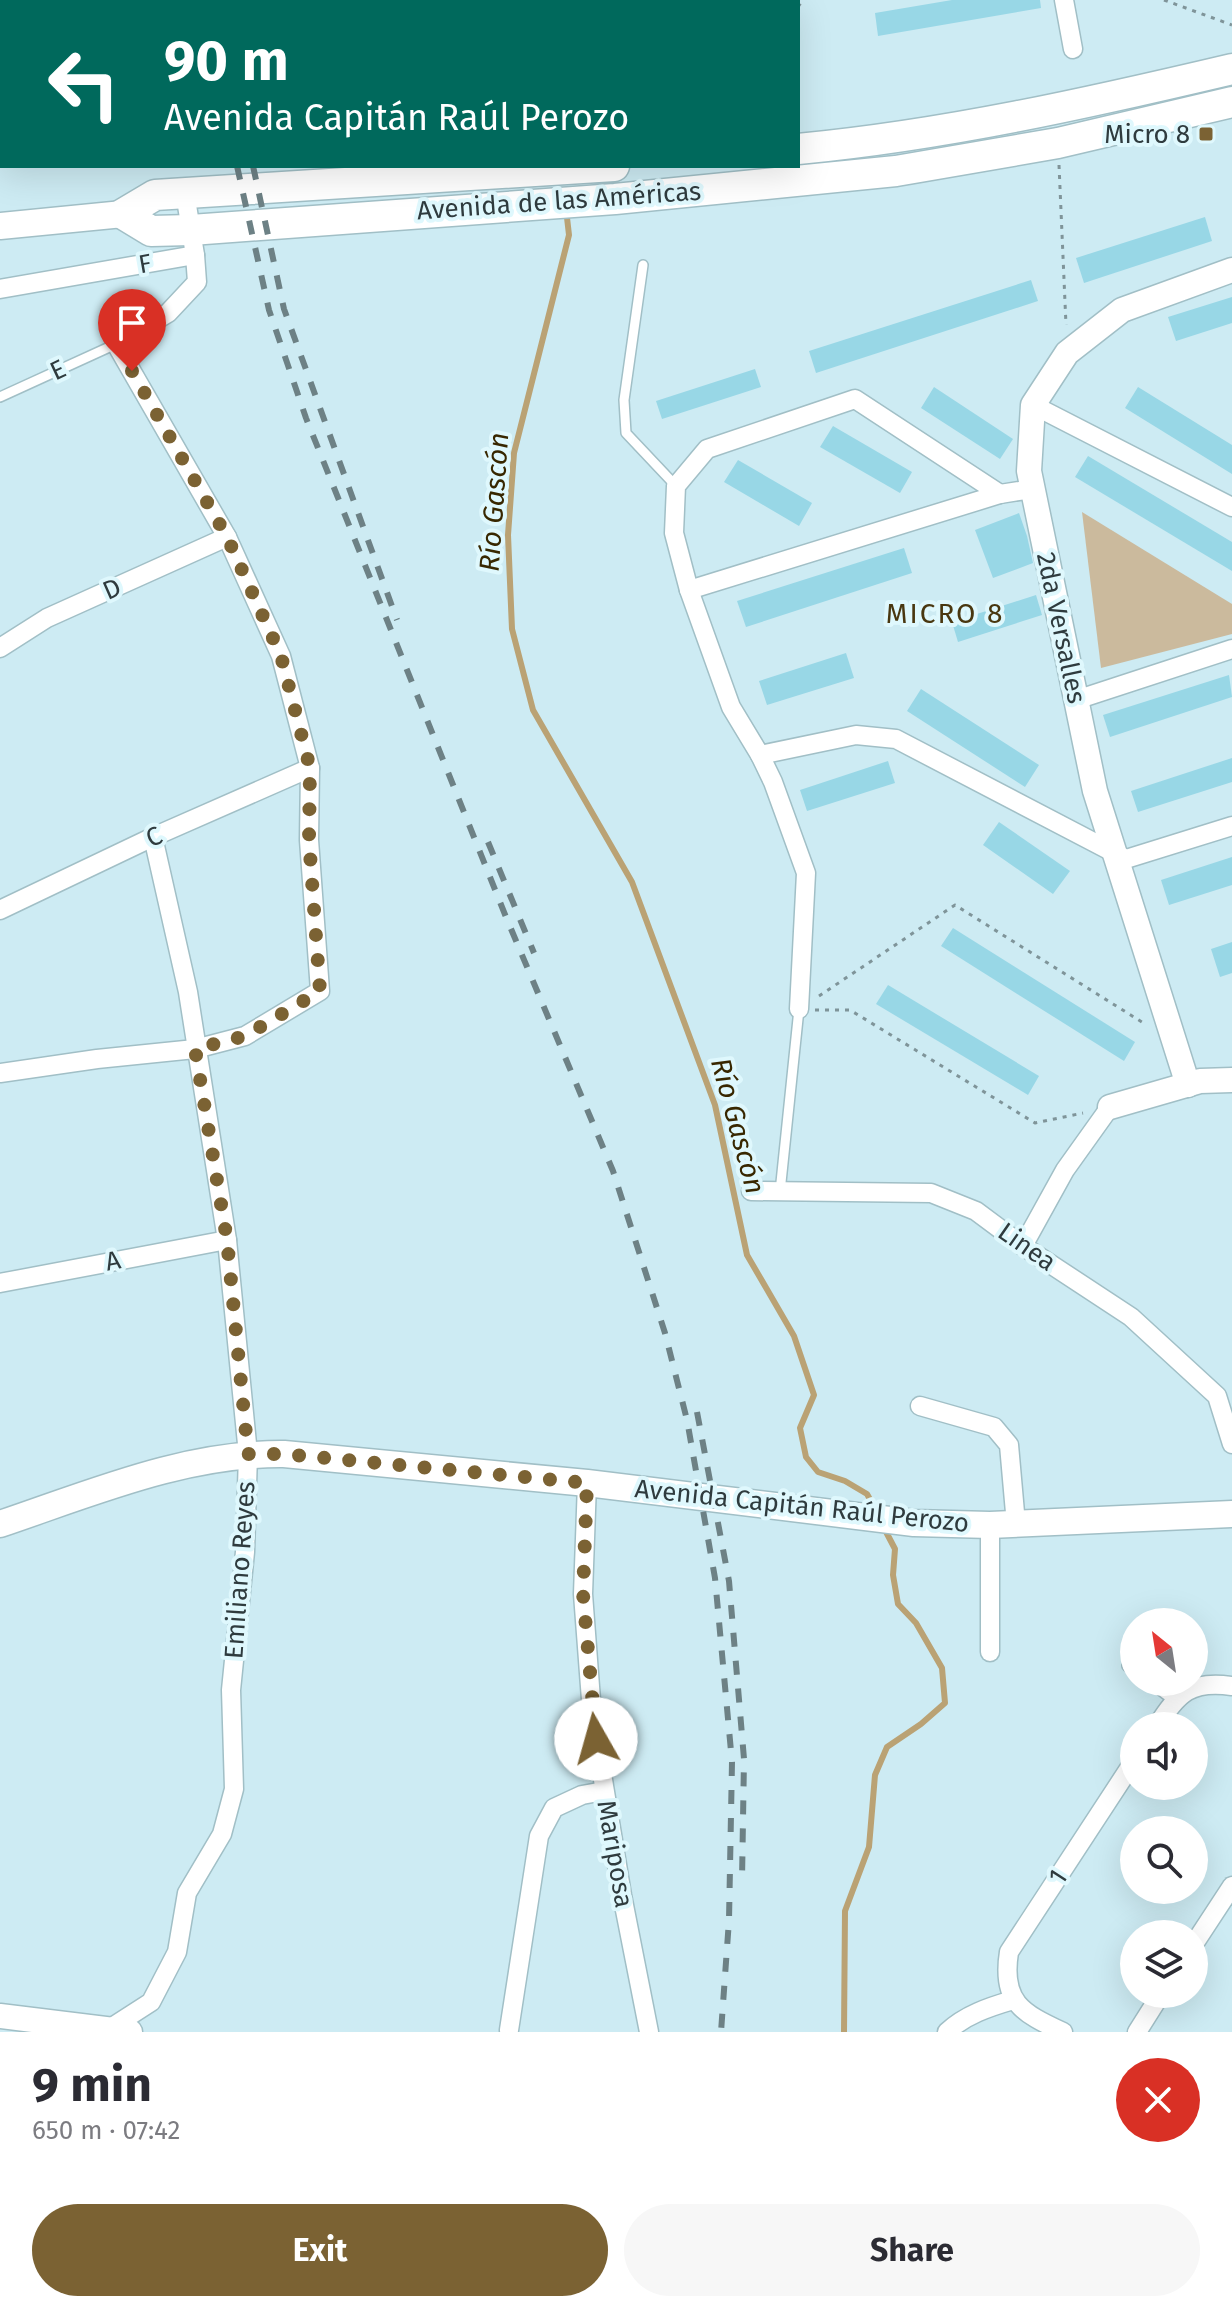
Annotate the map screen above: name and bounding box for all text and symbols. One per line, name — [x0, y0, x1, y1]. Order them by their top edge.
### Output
text: 90 m — [164, 28, 289, 95]
icon: left — [32, 32, 136, 136]
text: Avenida Capitán Raúl Perozo — [164, 96, 629, 140]
place label: Micro 8 — [1104, 119, 1190, 150]
marker: Micro 8 — [1197, 125, 1215, 143]
street label: Avenida de las Américas — [416, 176, 702, 226]
street label: F — [136, 248, 154, 280]
pin — [98, 289, 166, 371]
icon: arrive — [110, 301, 154, 345]
street label: E — [45, 353, 71, 387]
water label: Río Gascón — [473, 431, 515, 573]
street label: 2da Versalles — [1030, 550, 1092, 706]
street label: D — [98, 571, 126, 607]
district label: MICRO 8 — [886, 597, 1004, 630]
street label: C — [141, 820, 168, 854]
water label: Río Gascón — [704, 1054, 772, 1198]
street label: Linea — [992, 1216, 1062, 1278]
street label: A — [103, 1244, 123, 1278]
street label: Avenida Capitán Raúl Perozo — [633, 1473, 971, 1539]
street label: Emiliano Reyes — [218, 1480, 262, 1660]
north arrow — [1120, 1608, 1208, 1696]
map controls — [1120, 1608, 1208, 2008]
position arrow — [554, 1697, 638, 1781]
button: sound — [1120, 1712, 1208, 1800]
street label: Mariposa — [590, 1798, 640, 1910]
button: search — [1120, 1816, 1208, 1904]
street label: 1 — [1042, 1864, 1074, 1890]
button: layers — [1120, 1920, 1208, 2008]
text: 9 min — [32, 2056, 152, 2114]
button: close — [1116, 2058, 1200, 2142]
text: 650 m · 07:42 — [32, 2115, 180, 2146]
button: Exit — [32, 2204, 608, 2296]
button: Share — [624, 2204, 1200, 2296]

